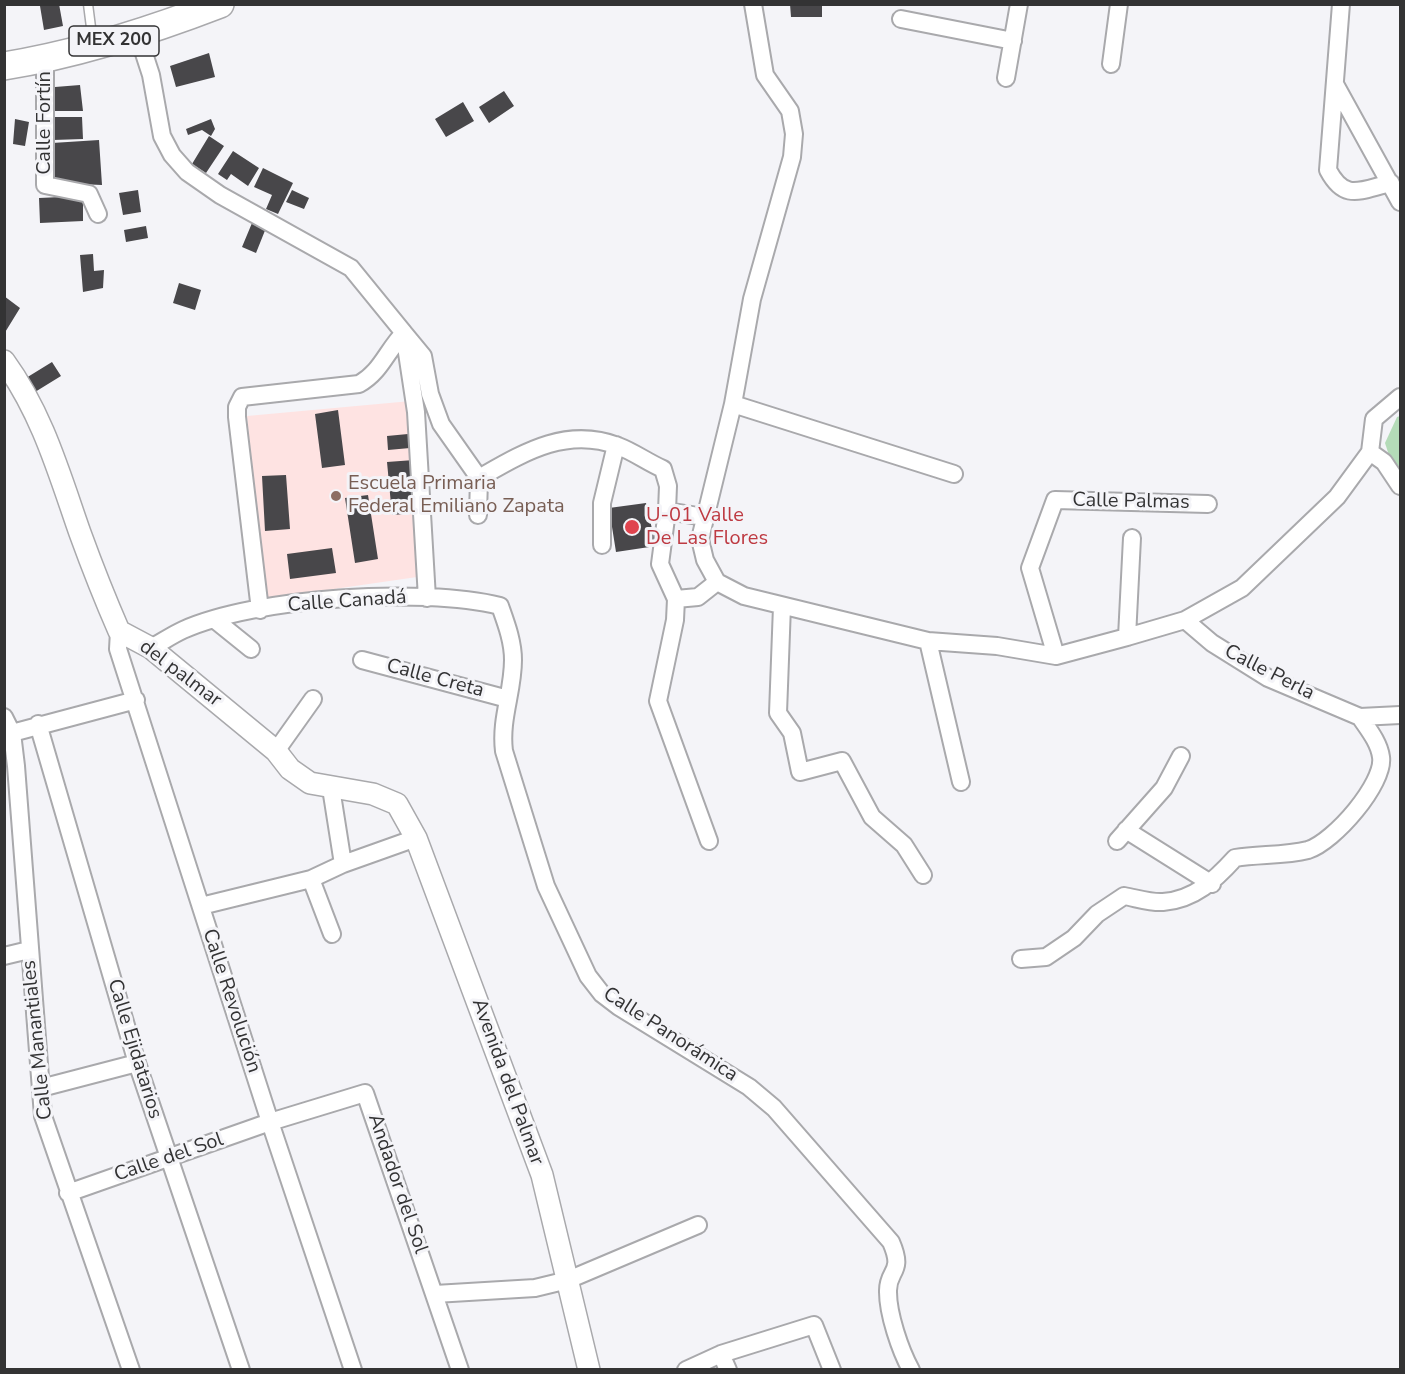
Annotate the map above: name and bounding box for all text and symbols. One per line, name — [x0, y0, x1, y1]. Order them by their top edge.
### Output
road number: MEX 200 — [69, 26, 159, 56]
street label: Calle Fortín — [33, 71, 57, 175]
place label: Escuela Primaria Federal Emiliano Zapata — [348, 472, 564, 519]
marker: Escuela Primaria Federal Emiliano Zapata — [329, 489, 343, 503]
street label: Calle Palmas — [1072, 489, 1190, 515]
place label: U-01 Valle De Las Flores — [646, 504, 768, 551]
marker: U-01 Valle De Las Flores — [623, 518, 641, 536]
street label: Calle Canadá — [287, 586, 407, 618]
street label: del palmar — [134, 635, 226, 713]
street label: Calle Perla — [1220, 640, 1318, 706]
street label: Calle Creta — [384, 654, 486, 704]
street label: Calle Revolución — [196, 926, 266, 1076]
street label: Calle Manantiales — [18, 959, 58, 1121]
street label: Calle Ejidatarios — [101, 976, 167, 1122]
street label: Calle Panorámica — [598, 983, 742, 1087]
street label: Avenida del Palmar — [466, 996, 548, 1168]
street label: Andador del Sol — [362, 1111, 432, 1257]
street label: Calle del Sol — [111, 1128, 227, 1188]

